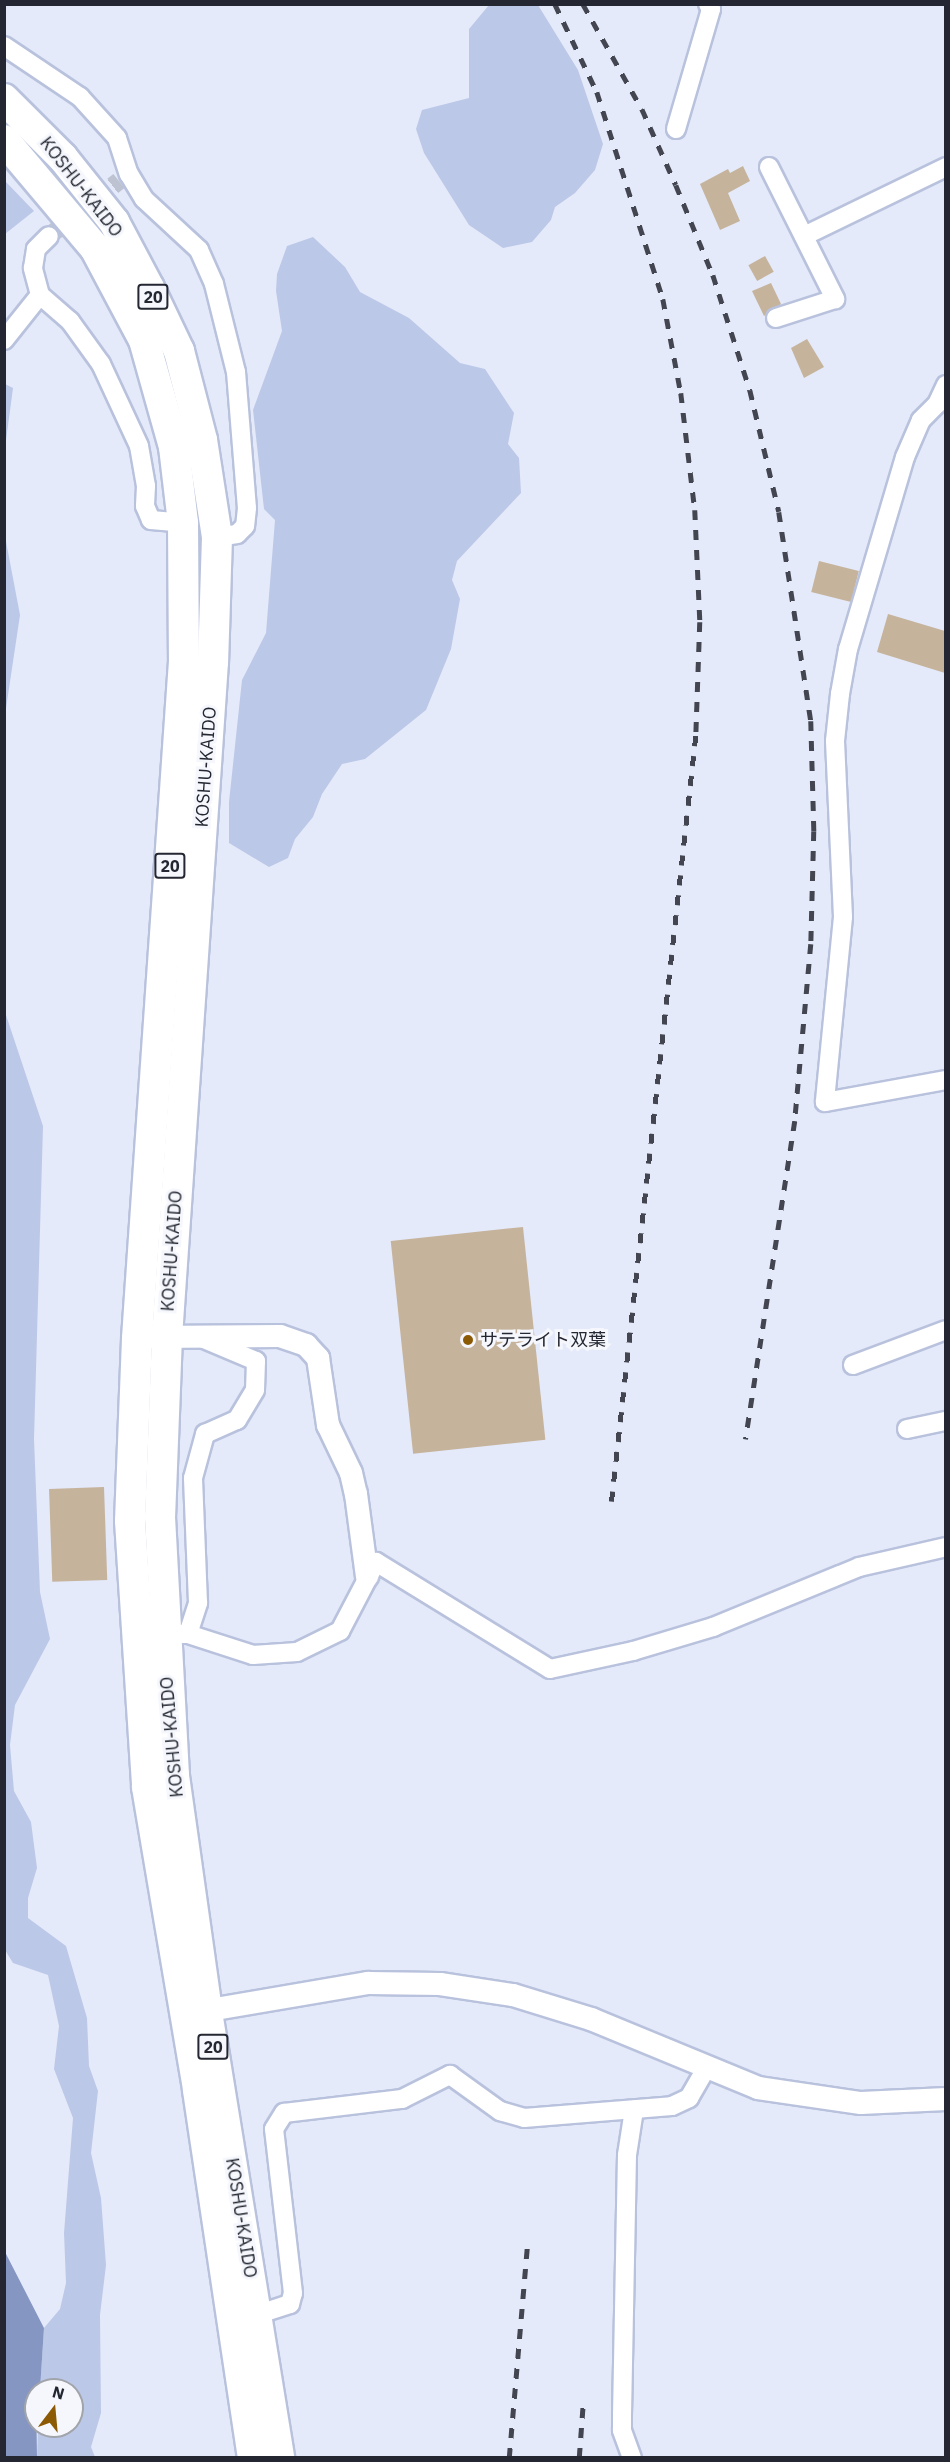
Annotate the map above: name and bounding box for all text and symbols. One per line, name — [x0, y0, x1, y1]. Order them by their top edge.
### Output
street label: KOSHU-KAIDO — [35, 133, 127, 241]
road number: 20 — [136, 284, 170, 310]
street label: KOSHU-KAIDO — [191, 706, 221, 828]
road number: 20 — [154, 853, 186, 879]
street label: KOSHU-KAIDO — [157, 1190, 187, 1312]
place label: サテライト双葉 — [480, 1329, 606, 1351]
marker: サテライト双葉 — [461, 1333, 475, 1347]
street label: KOSHU-KAIDO — [156, 1676, 188, 1798]
road number: 20 — [196, 2034, 230, 2060]
street label: KOSHU-KAIDO — [221, 2156, 261, 2280]
north arrow — [24, 2378, 84, 2438]
text: N — [50, 2381, 67, 2404]

